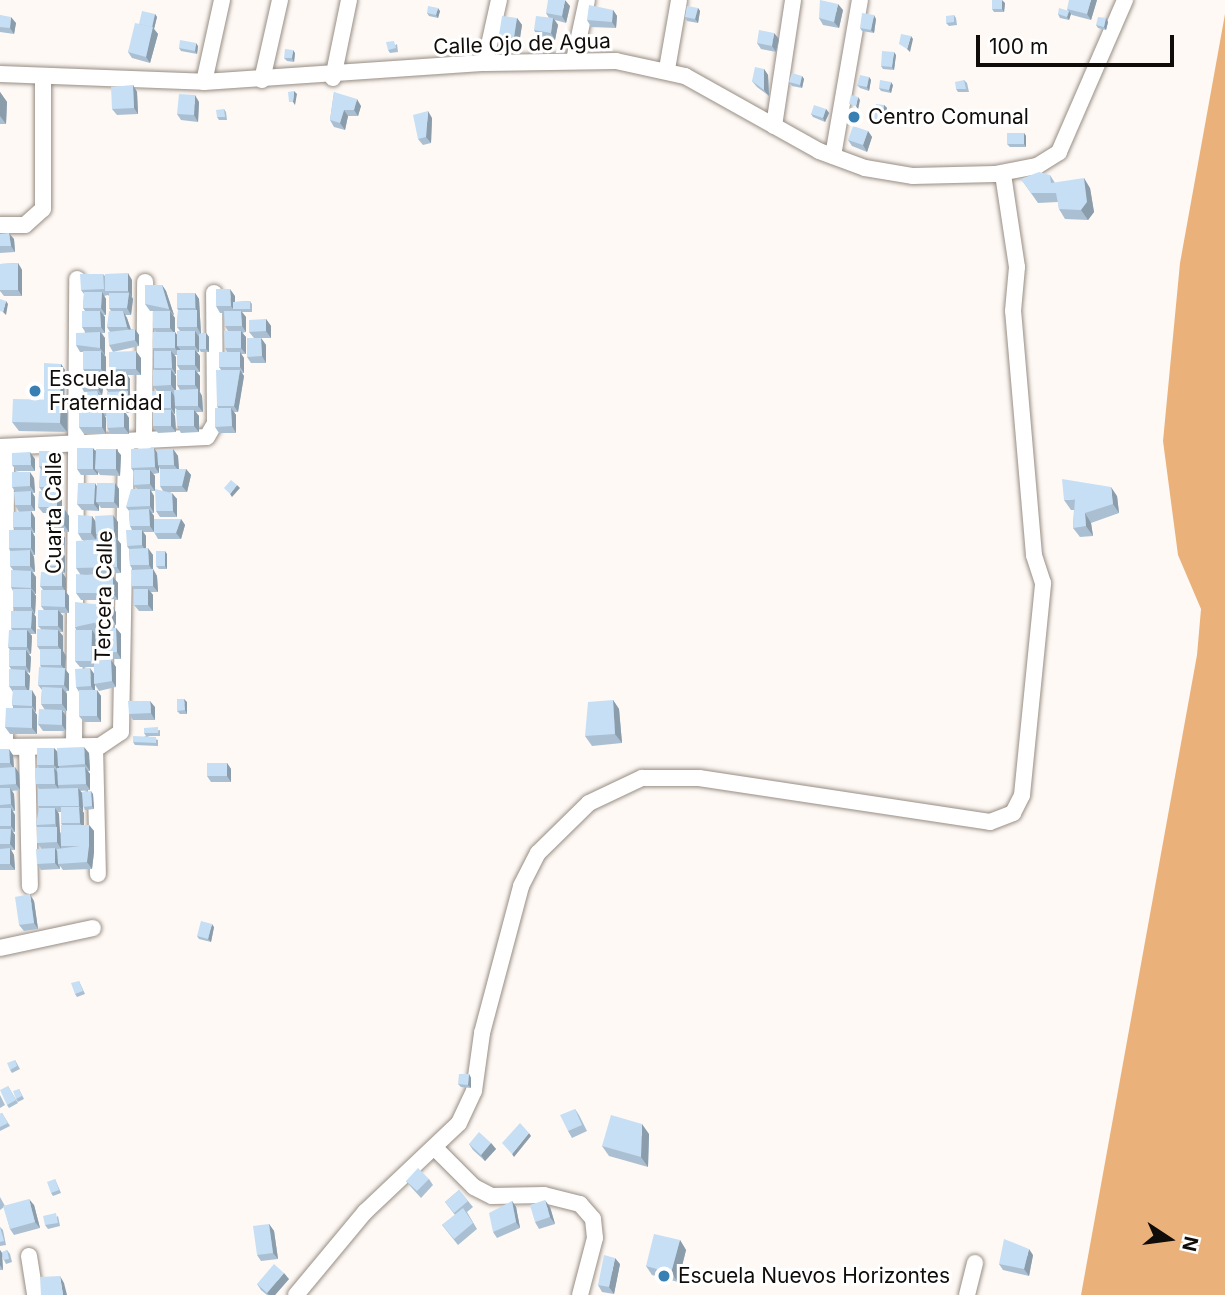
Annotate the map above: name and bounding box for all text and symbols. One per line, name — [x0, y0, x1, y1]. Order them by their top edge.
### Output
scale bar — [980, 21, 1178, 65]
street label: Calle Ojo de Agua — [433, 28, 611, 60]
text: 100 m — [989, 34, 1048, 59]
place label: Centro Comunal — [868, 104, 1029, 130]
marker: Centro Comunal — [846, 109, 862, 125]
place label: Escuela Fraternidad — [49, 366, 163, 416]
marker: Escuela Fraternidad — [27, 383, 43, 399]
street label: Cuarta Calle — [41, 452, 67, 574]
street label: Tercera Calle — [90, 530, 118, 662]
north arrow — [1134, 1204, 1204, 1274]
text: N — [1177, 1234, 1203, 1253]
place label: Escuela Nuevos Horizontes — [678, 1263, 950, 1289]
marker: Escuela Nuevos Horizontes — [656, 1268, 672, 1284]

